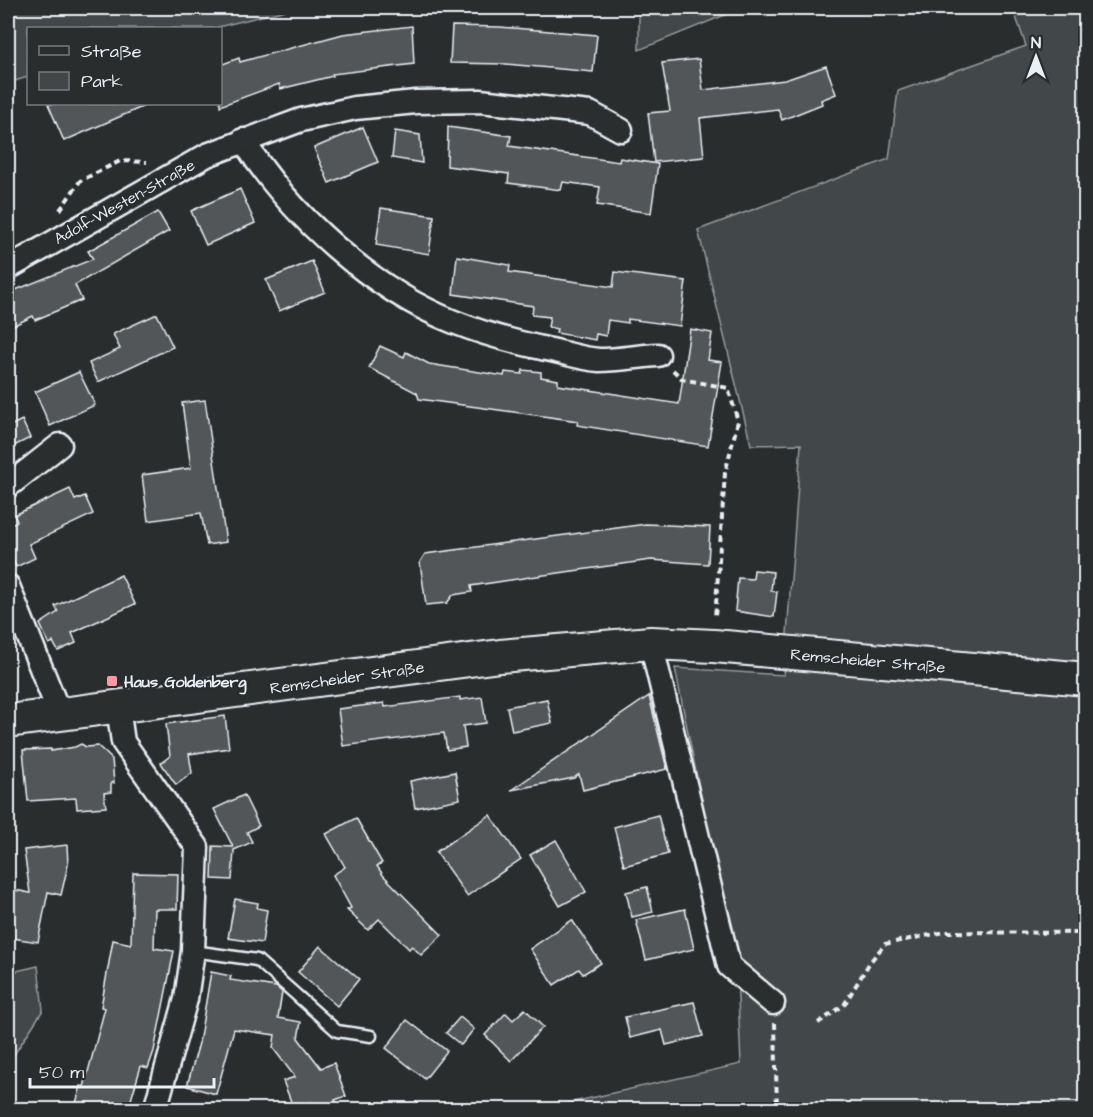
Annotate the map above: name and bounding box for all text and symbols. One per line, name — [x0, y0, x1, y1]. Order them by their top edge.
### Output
legend — [27, 27, 222, 105]
north arrow — [1006, 27, 1066, 87]
text: N — [1031, 32, 1041, 54]
text: Straße — [81, 39, 142, 64]
text: Park — [81, 69, 123, 94]
street label: Adolf-Westen-Straße — [50, 154, 199, 250]
street label: Remscheider Straße — [789, 643, 947, 679]
street label: Remscheider Straße — [269, 656, 426, 700]
place label: Haus Goldenberg — [124, 671, 247, 695]
marker: Haus Goldenberg — [105, 674, 119, 688]
scale bar — [30, 1051, 214, 1089]
text: 50 m — [39, 1060, 84, 1085]

